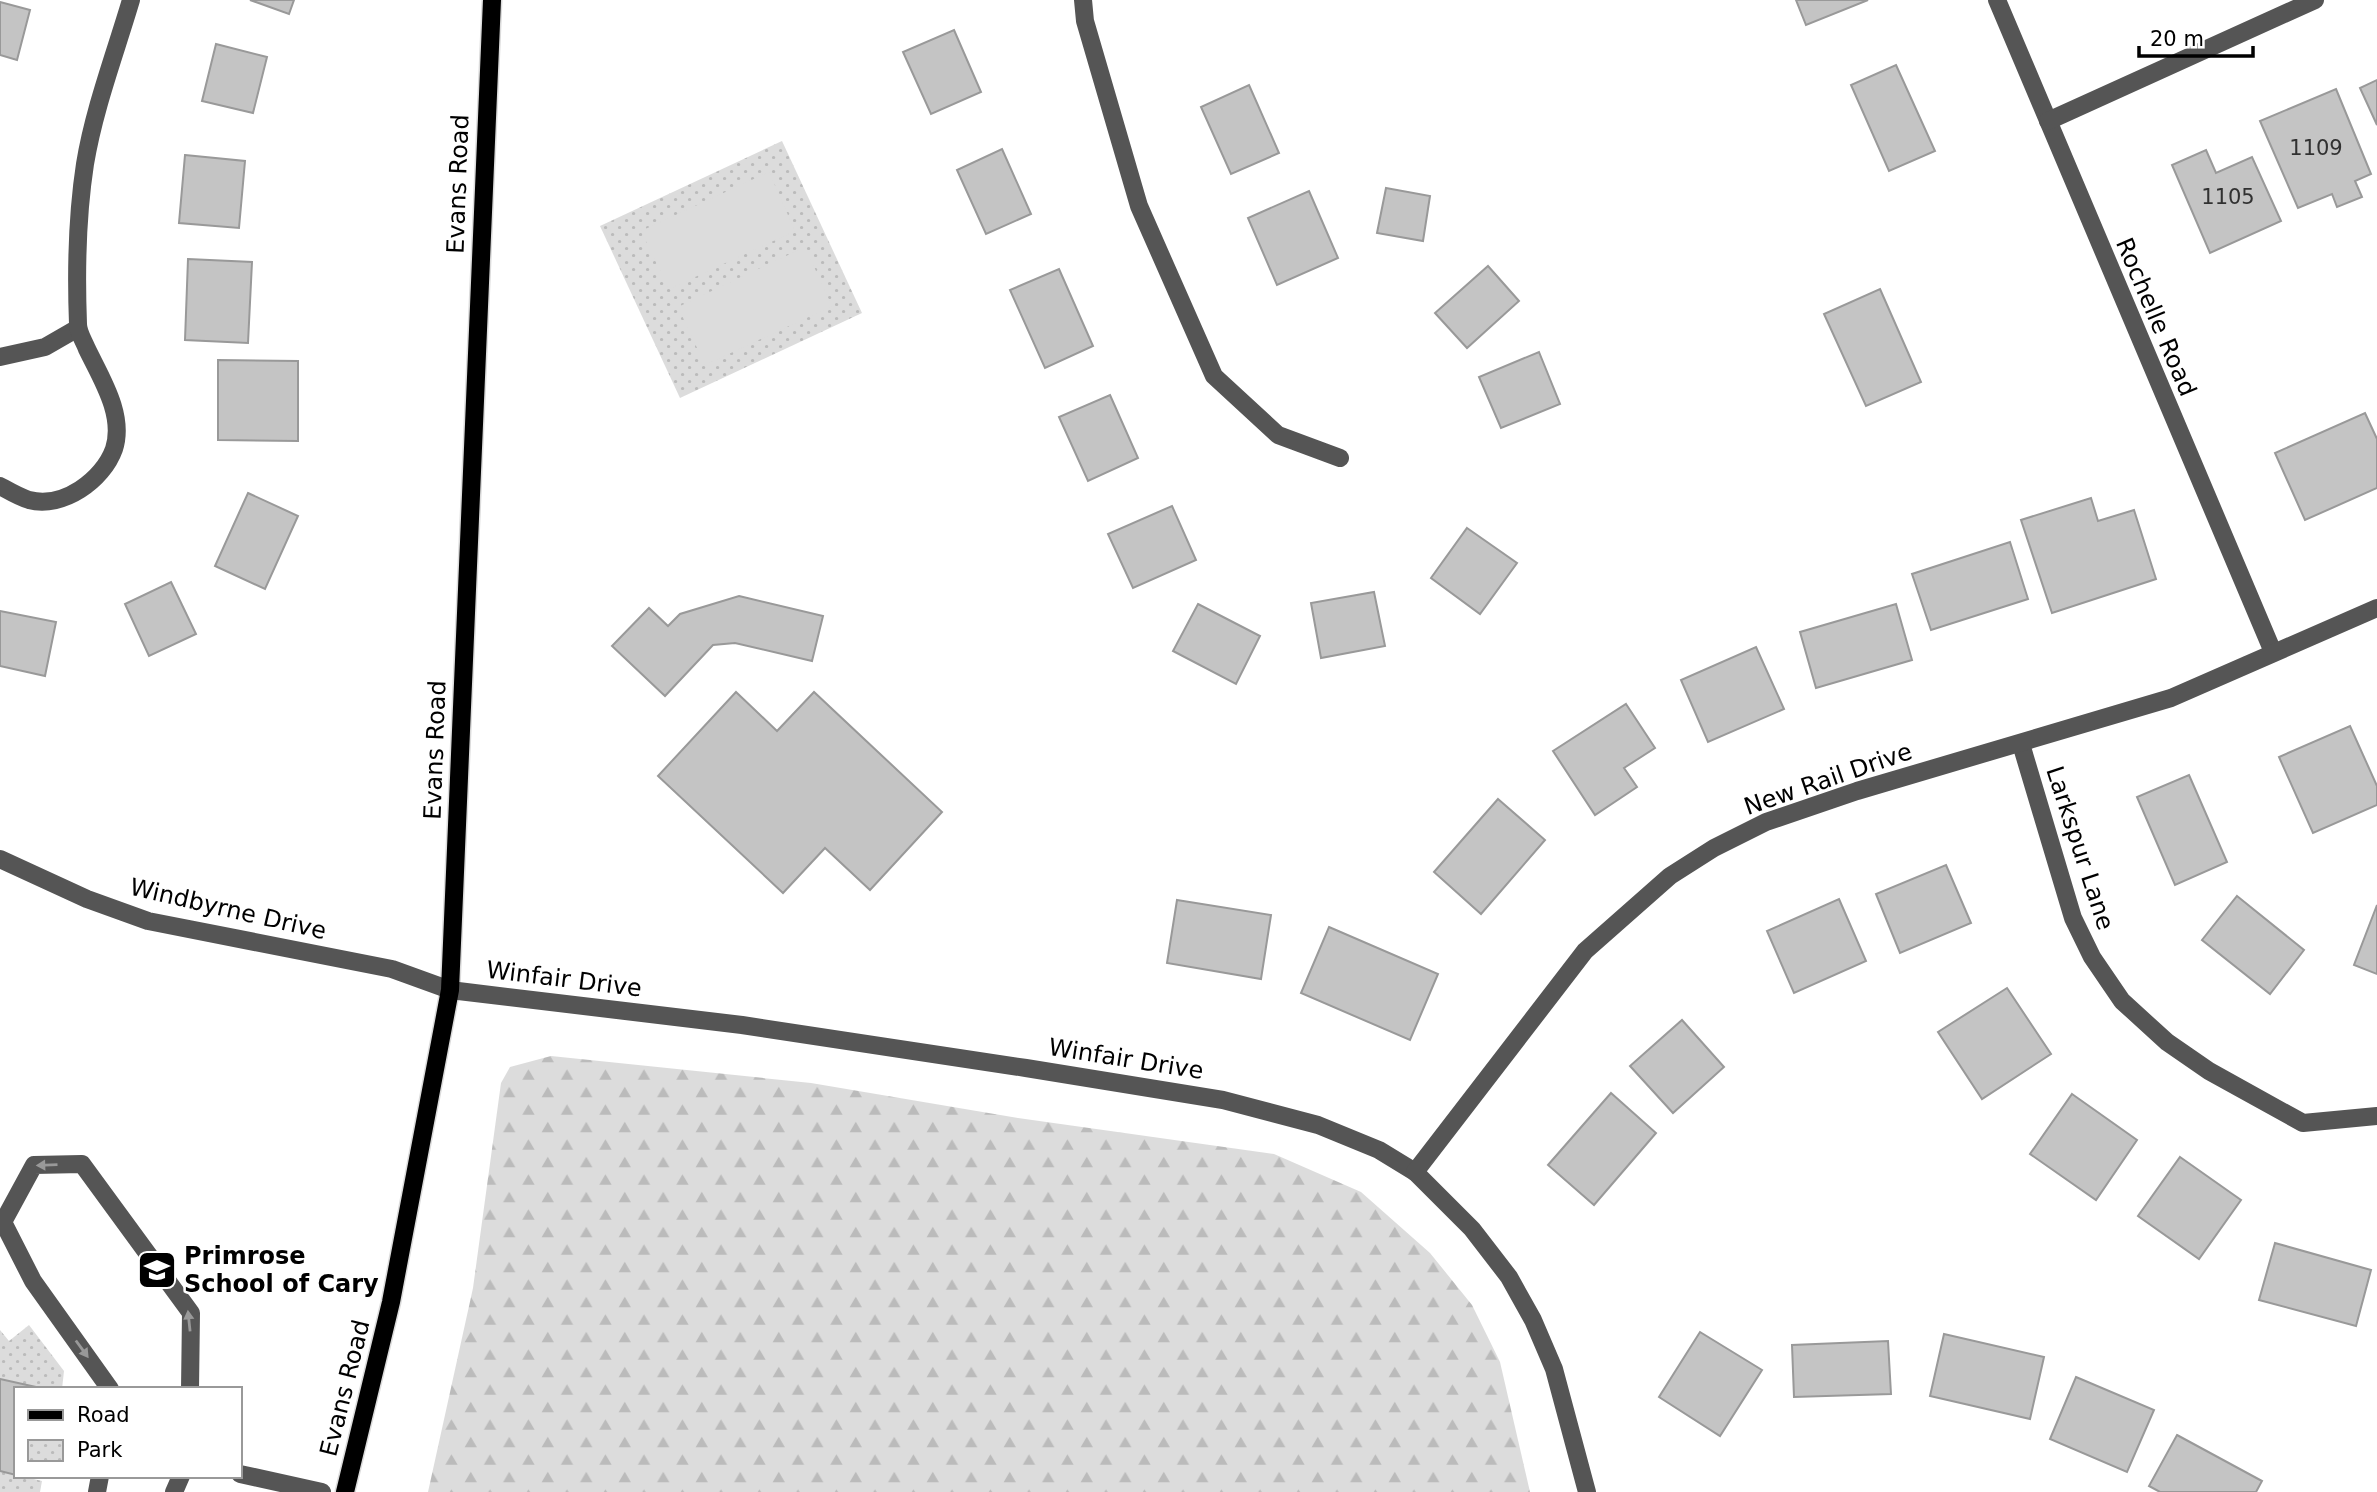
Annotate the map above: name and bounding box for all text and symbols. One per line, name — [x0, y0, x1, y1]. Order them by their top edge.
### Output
scale bar — [2139, 14, 2253, 58]
text: 20 m — [2150, 27, 2204, 51]
street label: Evans Road — [442, 114, 474, 254]
house number: 1109 — [2289, 136, 2343, 160]
house number: 1105 — [2201, 185, 2255, 209]
street label: Rochelle Road — [2110, 234, 2202, 400]
street label: Evans Road — [419, 680, 451, 820]
street label: New Rail Drive — [1740, 737, 1916, 821]
street label: Larkspur Lane — [2040, 763, 2120, 933]
street label: Windbyrne Drive — [127, 873, 329, 945]
street label: Winfair Drive — [485, 956, 643, 1002]
street label: Winfair Drive — [1047, 1033, 1205, 1085]
one-way arrow — [36, 1159, 58, 1170]
place label: Primrose School of Cary — [184, 1242, 379, 1298]
school or university icon: Primrose School of Cary — [136, 1249, 178, 1291]
one-way arrow — [183, 1310, 194, 1332]
street label: Evans Road — [315, 1317, 375, 1459]
one-way arrow — [75, 1340, 89, 1358]
legend — [14, 1387, 242, 1478]
text: Road — [77, 1403, 130, 1427]
text: Park — [77, 1438, 123, 1462]

